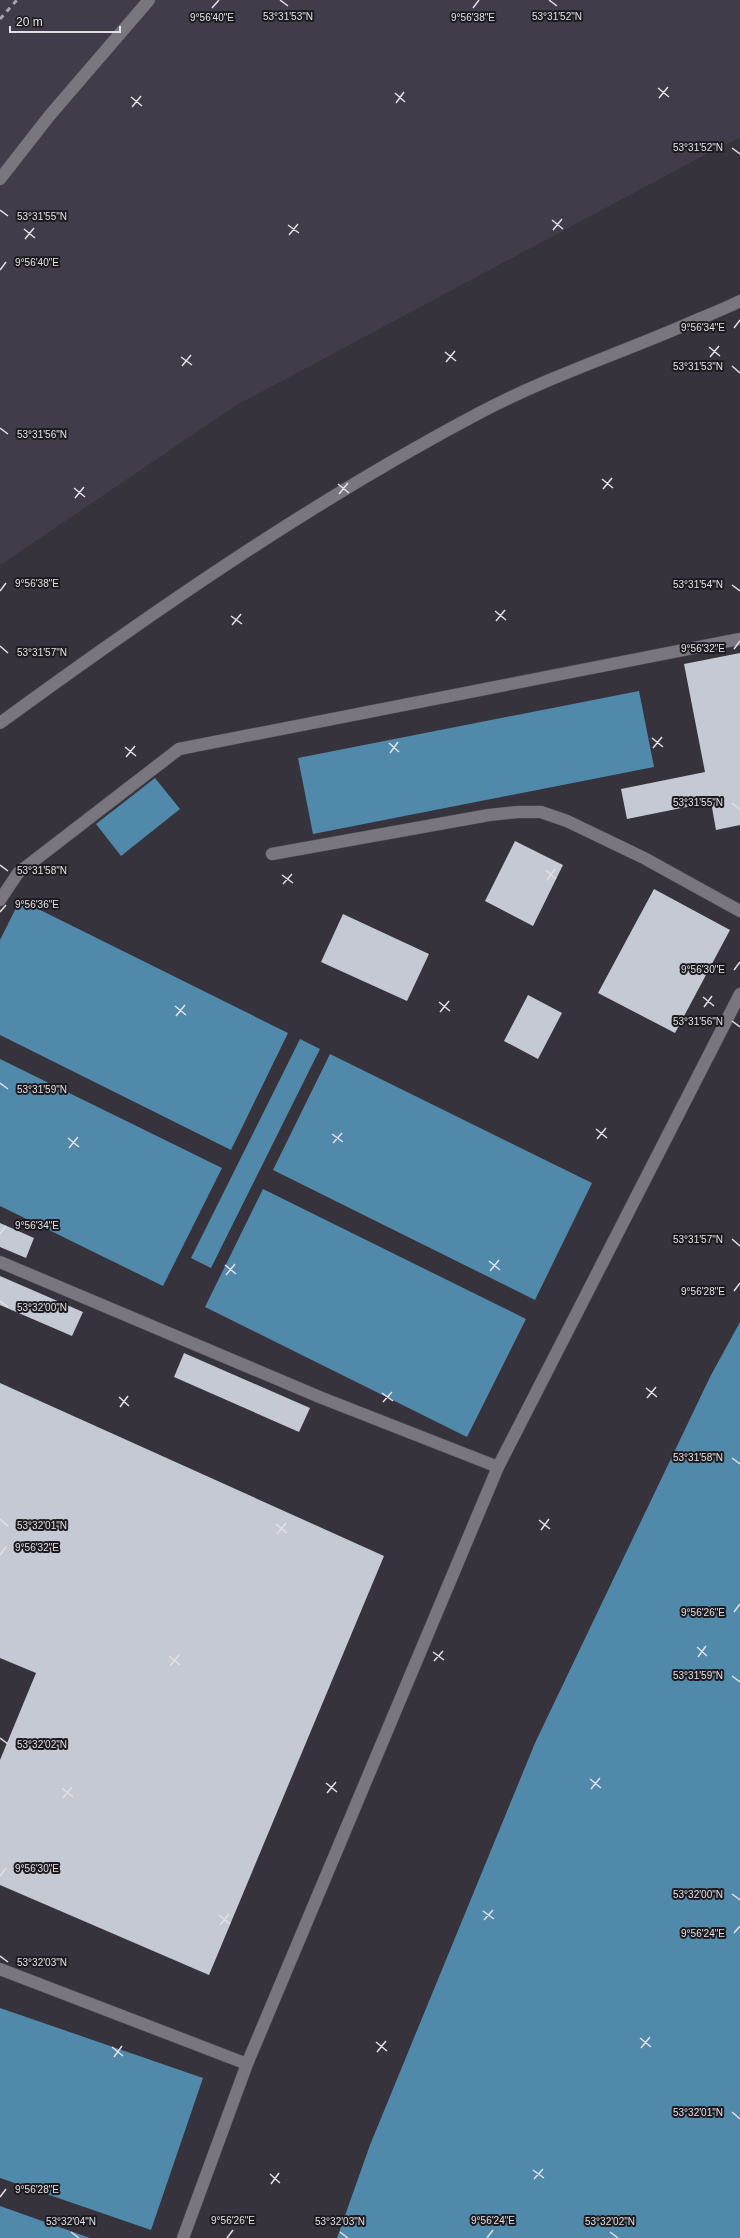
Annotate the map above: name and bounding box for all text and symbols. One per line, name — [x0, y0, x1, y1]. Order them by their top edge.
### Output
scale bar — [10, 8, 120, 34]
text: 53°31'53"N — [263, 11, 313, 22]
text: 53°31'52"N — [532, 11, 582, 22]
text: 9°56'40"E — [190, 12, 234, 23]
text: 9°56'38"E — [451, 12, 495, 23]
text: 20 m — [16, 15, 43, 29]
text: 53°31'52"N — [673, 142, 723, 153]
text: 53°31'55"N — [17, 211, 67, 222]
text: 9°56'40"E — [15, 257, 59, 268]
text: 9°56'34"E — [681, 322, 725, 333]
text: 53°31'53"N — [673, 361, 723, 372]
text: 53°31'56"N — [17, 429, 67, 440]
text: 9°56'38"E — [15, 578, 59, 589]
text: 53°31'54"N — [673, 579, 723, 590]
text: 9°56'32"E — [681, 643, 725, 654]
text: 53°31'57"N — [17, 647, 67, 658]
text: 53°31'55"N — [673, 797, 723, 808]
text: 53°31'58"N — [17, 865, 67, 876]
text: 9°56'36"E — [15, 899, 59, 910]
text: 9°56'30"E — [681, 964, 725, 975]
text: 53°31'56"N — [673, 1016, 723, 1027]
text: 53°31'59"N — [17, 1084, 67, 1095]
text: 9°56'34"E — [15, 1220, 59, 1231]
text: 53°31'57"N — [673, 1234, 723, 1245]
text: 9°56'28"E — [681, 1286, 725, 1297]
text: 53°32'00"N — [17, 1302, 67, 1313]
text: 53°31'58"N — [673, 1452, 723, 1463]
text: 53°32'01"N — [17, 1520, 67, 1531]
text: 9°56'32"E — [15, 1542, 59, 1553]
text: 9°56'26"E — [681, 1607, 725, 1618]
text: 53°31'59"N — [673, 1670, 723, 1681]
text: 53°32'02"N — [17, 1739, 67, 1750]
text: 9°56'30"E — [15, 1863, 59, 1874]
text: 53°32'00"N — [673, 1889, 723, 1900]
text: 9°56'24"E — [681, 1928, 725, 1939]
text: 53°32'03"N — [17, 1957, 67, 1968]
text: 53°32'01"N — [673, 2107, 723, 2118]
text: 9°56'28"E — [15, 2184, 59, 2195]
text: 9°56'26"E — [211, 2215, 255, 2226]
text: 9°56'24"E — [471, 2215, 515, 2226]
text: 53°32'04"N — [46, 2216, 96, 2227]
text: 53°32'03"N — [315, 2216, 365, 2227]
text: 53°32'02"N — [585, 2216, 635, 2227]

